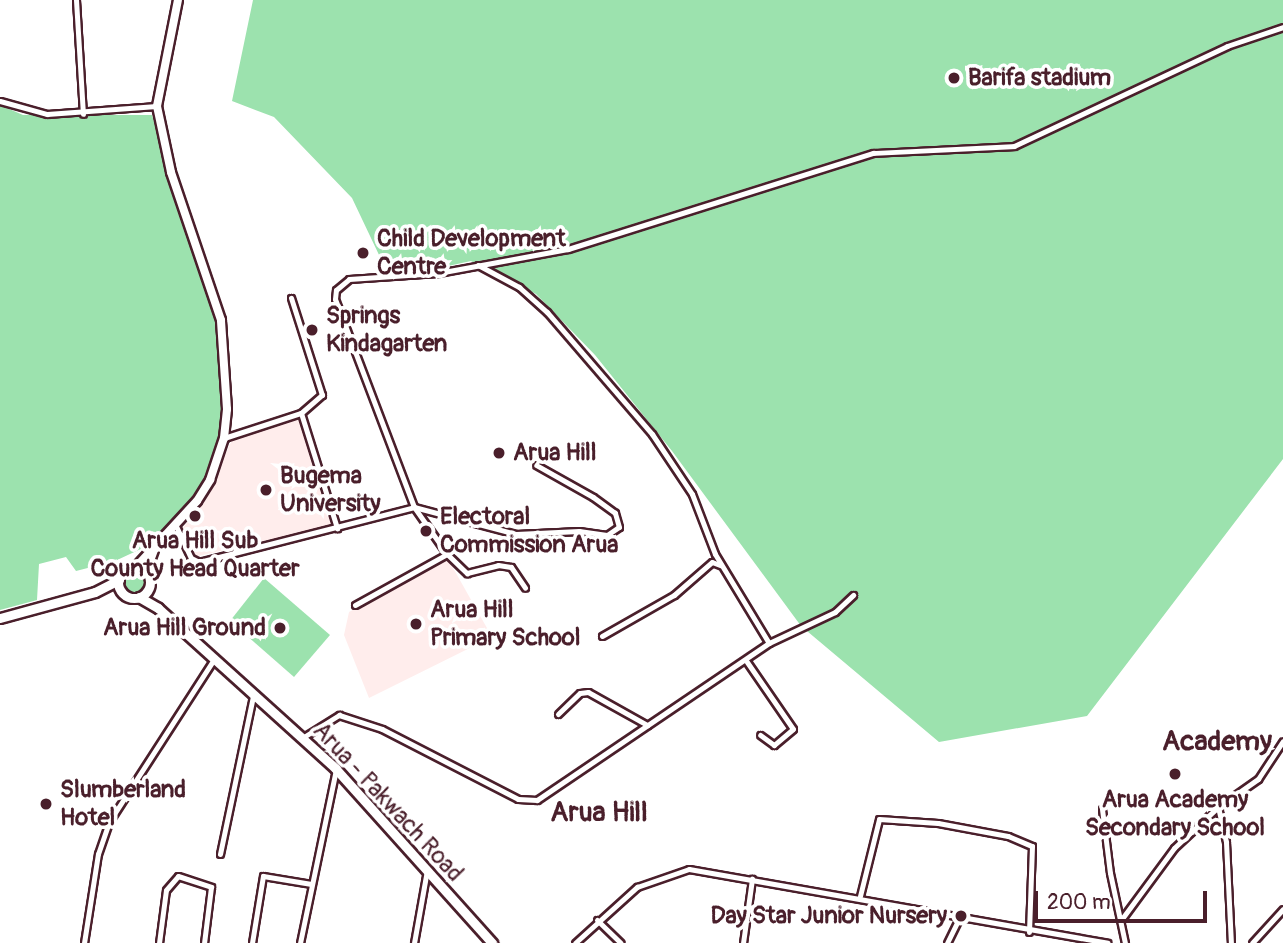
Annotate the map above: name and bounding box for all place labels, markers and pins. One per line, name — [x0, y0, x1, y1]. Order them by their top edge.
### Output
place label: Barifa stadium — [968, 64, 1111, 92]
marker: Barifa stadium — [946, 70, 962, 86]
place label: Child Development Centre — [377, 225, 566, 281]
marker: Child Development Centre — [355, 245, 371, 261]
place label: Springs Kindagarten — [326, 302, 447, 358]
marker: Springs Kindagarten — [304, 322, 320, 338]
place label: Arua Hill — [513, 439, 596, 467]
marker: Arua Hill — [491, 445, 507, 461]
place label: Bugema University — [280, 462, 381, 518]
marker: Bugema University — [258, 482, 274, 498]
place label: Electoral Commission Arua — [440, 503, 618, 559]
marker: Arua Hill Sub County Head Quarter — [187, 508, 203, 524]
marker: Electoral Commission Arua — [418, 523, 434, 539]
place label: Arua Hill Sub County Head Quarter — [91, 527, 299, 583]
place label: Arua Hill Primary School — [430, 596, 580, 652]
place label: Arua Hill Ground — [103, 614, 266, 642]
marker: Arua Hill Primary School — [408, 616, 424, 632]
marker: Arua Hill Ground — [272, 620, 288, 636]
marker: Arua Academy Secondary School — [1167, 766, 1183, 782]
place label: Slumberland Hotel — [60, 776, 186, 832]
place label: Arua Academy Secondary School — [1085, 786, 1265, 842]
marker: Slumberland Hotel — [38, 796, 54, 812]
place label: Day Star Junior Nursery — [710, 902, 947, 930]
marker: Day Star Junior Nursery — [953, 908, 969, 924]

